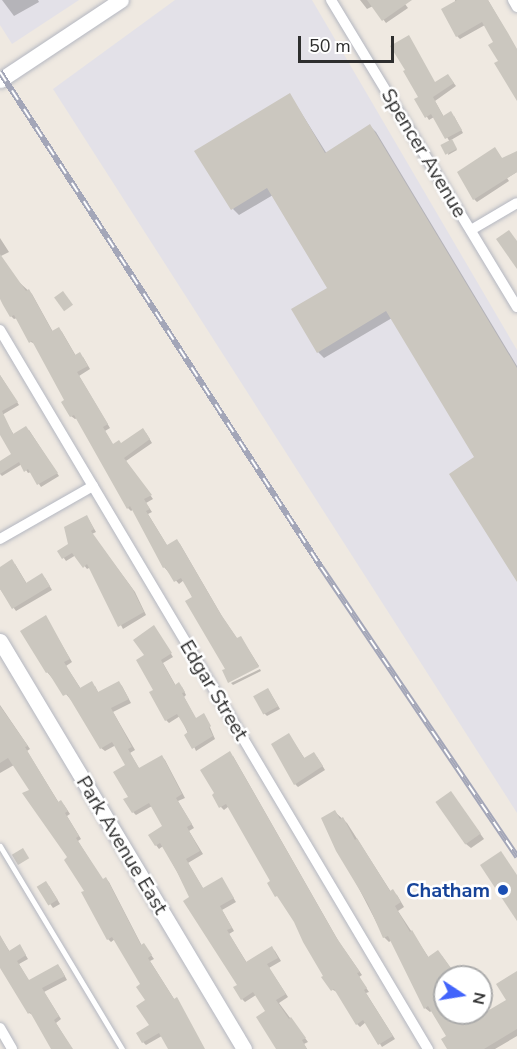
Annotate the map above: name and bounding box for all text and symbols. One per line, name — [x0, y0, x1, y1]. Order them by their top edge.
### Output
scale bar — [301, 24, 397, 62]
text: 50 m — [309, 34, 351, 58]
street label: Spencer Avenue — [376, 84, 472, 222]
street label: Edgar Street — [175, 636, 253, 744]
street label: Park Avenue East — [71, 772, 173, 918]
place label: Chatham — [406, 878, 490, 902]
marker: Chatham — [494, 881, 512, 899]
north arrow — [433, 965, 493, 1025]
text: N — [467, 990, 491, 1006]

